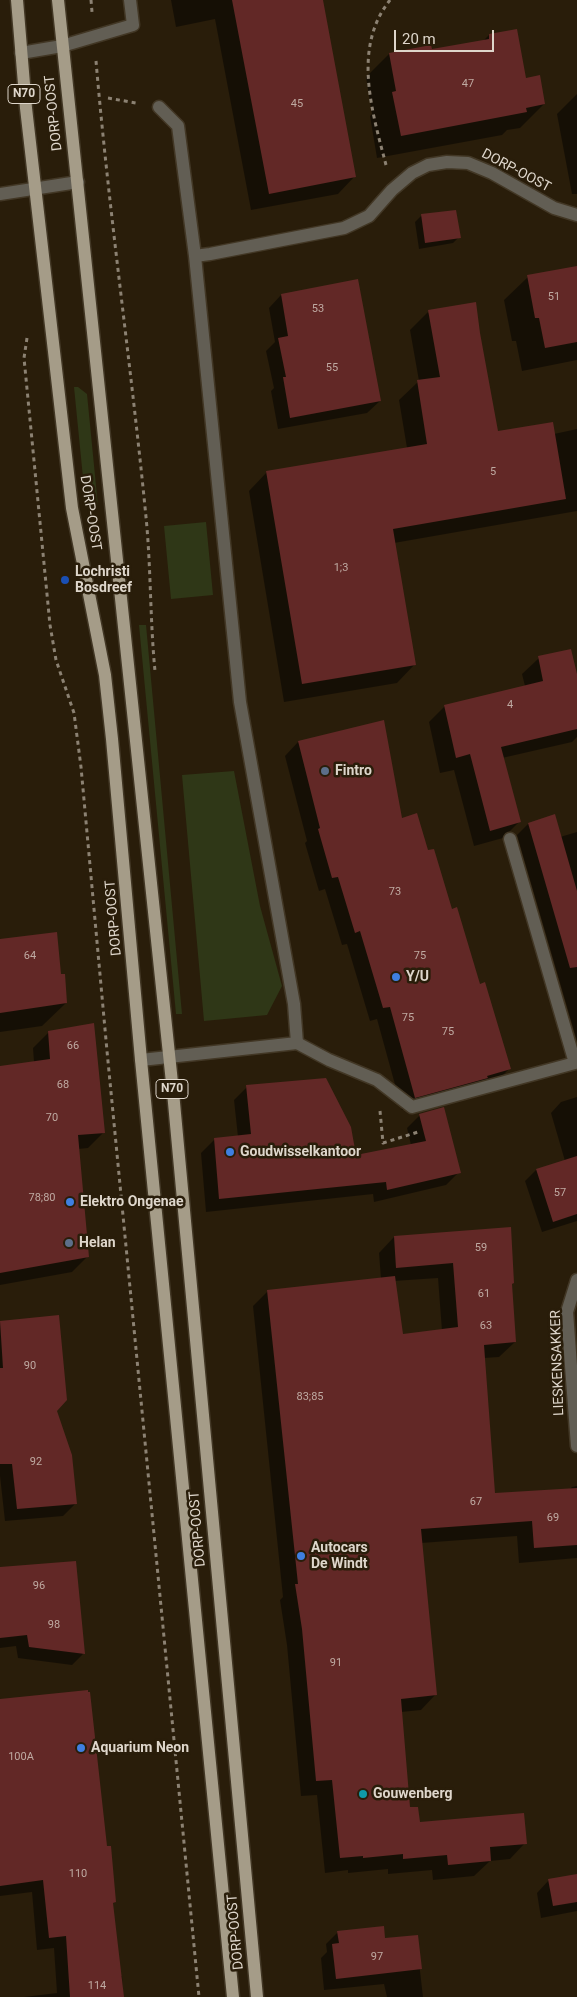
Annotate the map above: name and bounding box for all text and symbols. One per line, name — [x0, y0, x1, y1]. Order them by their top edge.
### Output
scale bar — [397, 20, 497, 52]
text: 20 m — [402, 30, 436, 48]
street label: DORP-OOST — [42, 74, 66, 152]
house number: 47 — [462, 77, 474, 91]
road number: N70 — [8, 85, 40, 104]
house number: 45 — [291, 97, 303, 111]
street label: DORP-OOST — [478, 146, 554, 196]
house number: 51 — [548, 290, 560, 304]
house number: 53 — [312, 302, 324, 316]
house number: 55 — [326, 361, 338, 375]
house number: 5 — [490, 465, 496, 479]
street label: DORP-OOST — [76, 474, 104, 552]
house number: 1;3 — [334, 561, 348, 575]
place label: Lochristi Bosdreef — [75, 564, 132, 596]
marker: Lochristi Bosdreef — [59, 574, 71, 586]
house number: 4 — [507, 698, 513, 712]
place label: Fintro — [335, 763, 372, 779]
marker: Fintro — [319, 765, 331, 777]
street label: DORP-OOST — [102, 879, 126, 957]
house number: 73 — [389, 885, 401, 899]
house number: 64 — [24, 949, 36, 963]
house number: 75 — [414, 949, 426, 963]
place label: Y/U — [406, 969, 429, 985]
marker: Y/U — [390, 971, 402, 983]
house number: 75 — [402, 1011, 414, 1025]
house number: 75 — [442, 1025, 454, 1039]
house number: 66 — [67, 1039, 79, 1053]
house number: 68 — [57, 1078, 69, 1092]
road number: N70 — [156, 1080, 188, 1098]
house number: 70 — [46, 1111, 58, 1125]
place label: Goudwisselkantoor — [240, 1144, 361, 1160]
marker: Goudwisselkantoor — [224, 1146, 236, 1158]
house number: 57 — [554, 1186, 566, 1200]
house number: 78;80 — [28, 1191, 56, 1205]
place label: Elektro Ongenae — [80, 1194, 184, 1210]
marker: Elektro Ongenae — [64, 1196, 76, 1208]
place label: Helan — [79, 1235, 115, 1251]
marker: Helan — [63, 1237, 75, 1249]
house number: 59 — [475, 1241, 487, 1255]
house number: 61 — [478, 1287, 490, 1301]
street label: LIESKENSAKKER — [548, 1310, 568, 1416]
house number: 63 — [480, 1319, 492, 1333]
house number: 90 — [24, 1359, 36, 1373]
house number: 83;85 — [296, 1390, 324, 1404]
house number: 92 — [30, 1455, 42, 1469]
street label: DORP-OOST — [186, 1490, 210, 1568]
house number: 67 — [470, 1495, 482, 1509]
house number: 69 — [547, 1511, 559, 1525]
place label: Autocars De Windt — [311, 1540, 368, 1572]
marker: Autocars De Windt — [295, 1550, 307, 1562]
house number: 96 — [33, 1579, 45, 1593]
house number: 98 — [48, 1618, 60, 1632]
house number: 91 — [330, 1656, 342, 1670]
place label: Aquarium Neon — [91, 1740, 189, 1756]
marker: Aquarium Neon — [75, 1742, 87, 1754]
house number: 100A — [8, 1750, 34, 1764]
place label: Gouwenberg — [373, 1786, 452, 1802]
marker: Gouwenberg — [357, 1788, 369, 1800]
house number: 110 — [69, 1867, 87, 1881]
street label: DORP-OOST — [224, 1893, 248, 1971]
house number: 97 — [371, 1950, 383, 1964]
house number: 114 — [88, 1979, 106, 1993]

